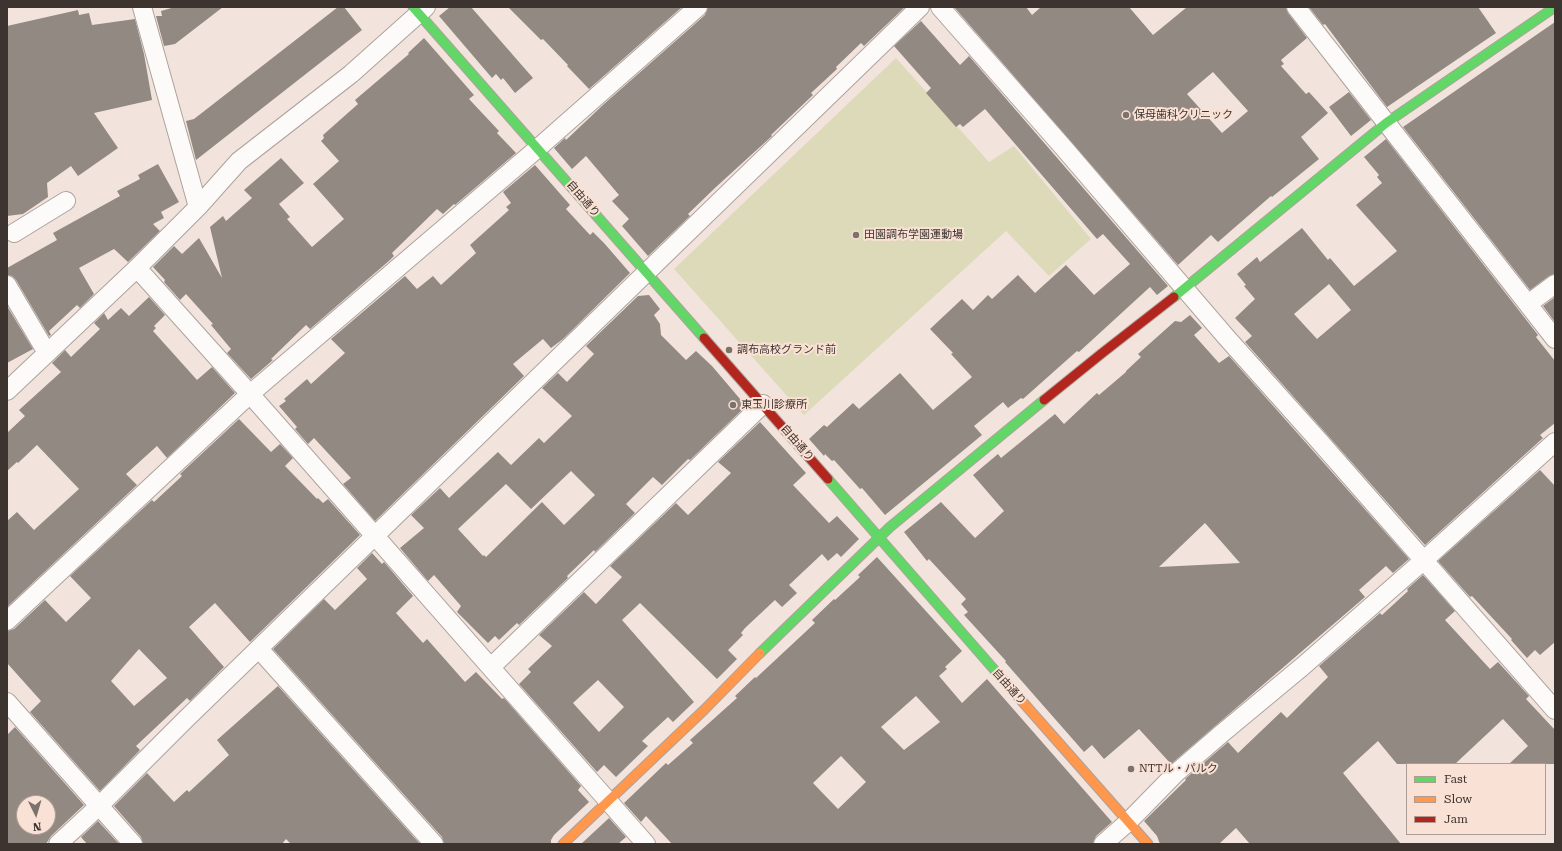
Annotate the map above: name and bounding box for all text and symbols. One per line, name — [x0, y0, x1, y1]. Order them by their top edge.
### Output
place label: 保母歯科クリニック — [1134, 108, 1233, 122]
marker: 保母歯科クリニック — [1121, 110, 1131, 120]
street label: 自由通り — [564, 178, 602, 220]
place label: 田園調布学園運動場 — [864, 228, 963, 242]
marker: 田園調布学園運動場 — [851, 230, 861, 240]
place label: 調布高校グランド前 — [737, 343, 836, 357]
marker: 調布高校グランド前 — [724, 345, 734, 355]
place label: 東玉川診療所 — [741, 398, 807, 412]
marker: 東玉川診療所 — [728, 400, 738, 410]
street label: 自由通り — [778, 422, 816, 464]
street label: 自由通り — [989, 666, 1029, 708]
place label: NTTル・パルク — [1139, 762, 1218, 776]
legend — [1406, 763, 1546, 835]
marker: NTTル・パルク — [1126, 764, 1136, 774]
text: Fast — [1444, 772, 1467, 786]
text: Slow — [1444, 792, 1472, 806]
north arrow — [16, 795, 56, 835]
text: Jam — [1444, 812, 1468, 826]
text: N — [32, 820, 42, 833]

